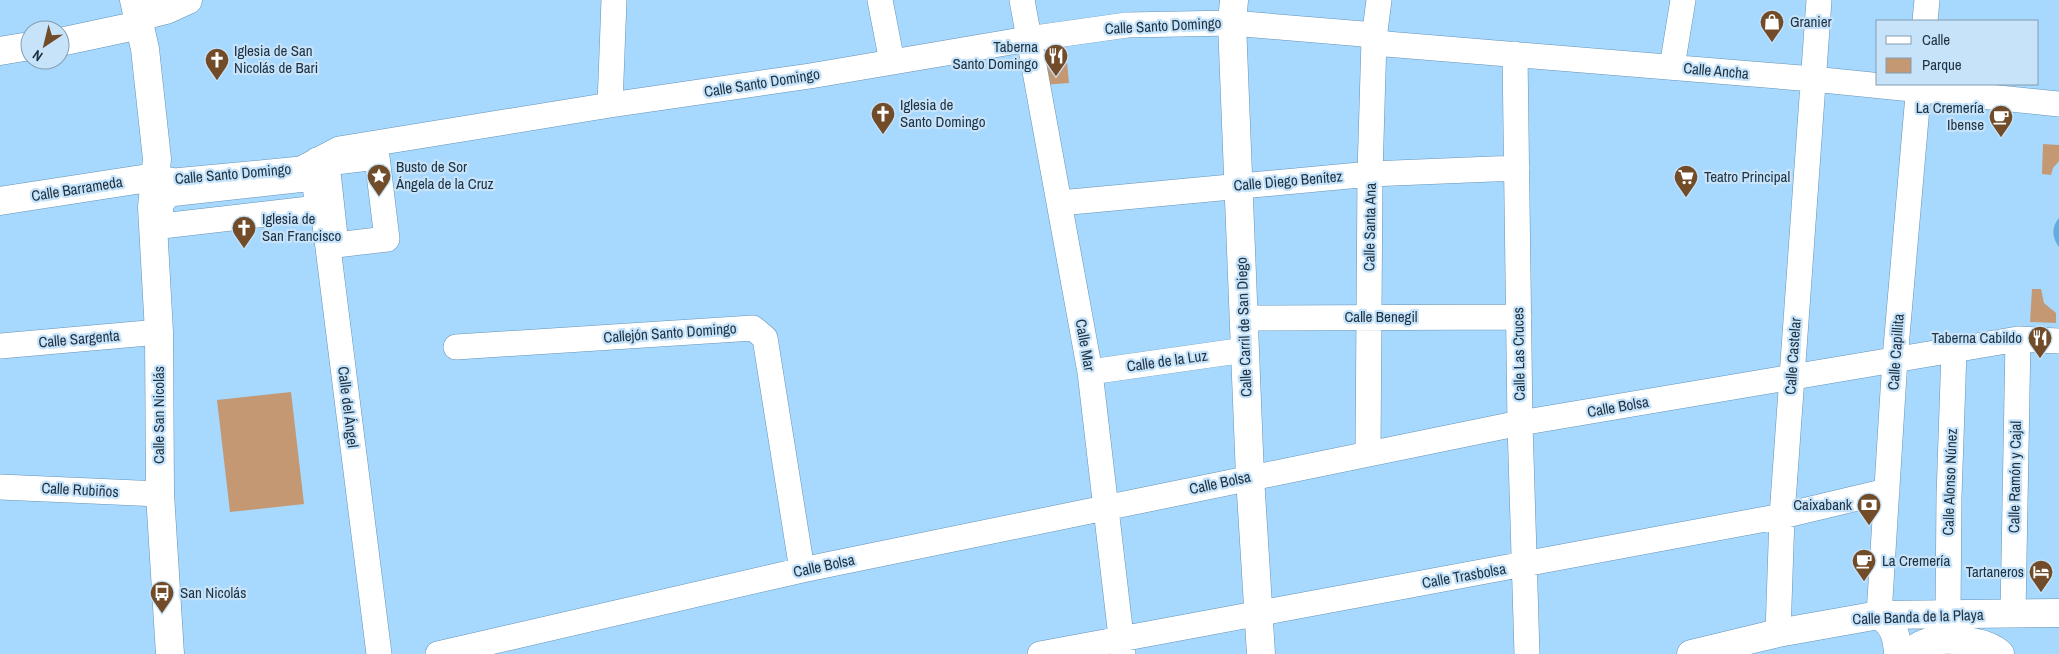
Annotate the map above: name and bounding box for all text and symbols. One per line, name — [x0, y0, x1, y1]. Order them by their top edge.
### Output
shop icon: Granier — [1759, 9, 1785, 43]
place label: Granier — [1790, 11, 1832, 32]
street label: Calle Santo Domingo — [1104, 12, 1222, 39]
north arrow — [20, 20, 70, 70]
legend — [1876, 20, 2039, 85]
text: Calle — [1922, 29, 1950, 50]
place label: Taberna Santo Domingo — [953, 36, 1038, 74]
place label: Iglesia de San Nicolás de Bari — [234, 40, 318, 78]
restaurant icon: Taberna Santo Domingo — [1043, 43, 1069, 77]
text: N — [29, 46, 46, 65]
church icon: Iglesia de San Nicolás de Bari — [204, 47, 230, 81]
text: Parque — [1922, 54, 1962, 75]
street label: Calle Ancha — [1682, 57, 1750, 84]
street label: Calle Santo Domingo — [703, 63, 821, 102]
place label: Iglesia de Santo Domingo — [900, 94, 986, 132]
place label: La Cremería Ibense — [1916, 97, 1984, 135]
church icon: Iglesia de Santo Domingo — [870, 101, 896, 135]
cafe icon: La Cremería Ibense — [1988, 104, 2014, 138]
place label: Busto de Sor Ángela de la Cruz — [395, 156, 494, 194]
street label: Calle Santo Domingo — [174, 158, 292, 189]
place icon: Busto de Sor Ángela de la Cruz — [366, 163, 392, 197]
supermarket icon: Teatro Principal — [1673, 164, 1699, 198]
street label: Calle Diego Benítez — [1233, 165, 1343, 196]
place label: Teatro Principal — [1704, 166, 1790, 187]
street label: Calle Barrameda — [30, 171, 124, 206]
street label: Calle Santa Ana — [1358, 183, 1381, 271]
place label: Iglesia de San Francisco — [262, 208, 341, 246]
church icon: Iglesia de San Francisco — [231, 215, 257, 249]
street label: Calle Carril de San Diego — [1231, 256, 1256, 397]
street label: Calle Benegil — [1344, 306, 1418, 327]
street label: Calle Las Cruces — [1507, 307, 1530, 401]
street label: Calle Capillita — [1882, 313, 1909, 391]
street label: Callejón Santo Domingo — [603, 317, 737, 348]
street label: Calle Mar — [1071, 317, 1100, 373]
street label: Calle Castelar — [1779, 317, 1806, 395]
street label: Calle Sargenta — [38, 324, 121, 353]
restaurant icon: Taberna Cabildo — [2027, 325, 2053, 359]
place label: Taberna Cabildo — [1932, 327, 2022, 348]
street label: Calle de la Luz — [1125, 344, 1209, 377]
street label: Calle del Ángel — [333, 365, 364, 449]
street label: Calle San Nicolás — [148, 366, 169, 464]
street label: Calle Bolsa — [1585, 391, 1651, 422]
street label: Calle Ramón y Cajal — [2003, 421, 2026, 533]
street label: Calle Alonso Núnez — [1937, 428, 1962, 536]
street label: Calle Bolsa — [1187, 466, 1253, 499]
street label: Calle Rubiños — [41, 477, 119, 502]
bank icon: Caixabank — [1856, 492, 1882, 526]
place label: Caixabank — [1793, 494, 1853, 515]
cafe icon: La Cremería — [1851, 548, 1877, 582]
street label: Calle Bolsa — [791, 549, 857, 582]
place label: La Cremería — [1882, 550, 1951, 571]
street label: Calle Trasbolsa — [1420, 558, 1508, 593]
hotel icon: Tartaneros — [2028, 559, 2054, 593]
place label: Tartaneros — [1966, 561, 2024, 582]
bus stop icon: San Nicolás — [149, 580, 175, 614]
place label: San Nicolás — [180, 582, 246, 603]
street label: Calle Banda de la Playa — [1852, 604, 1984, 629]

